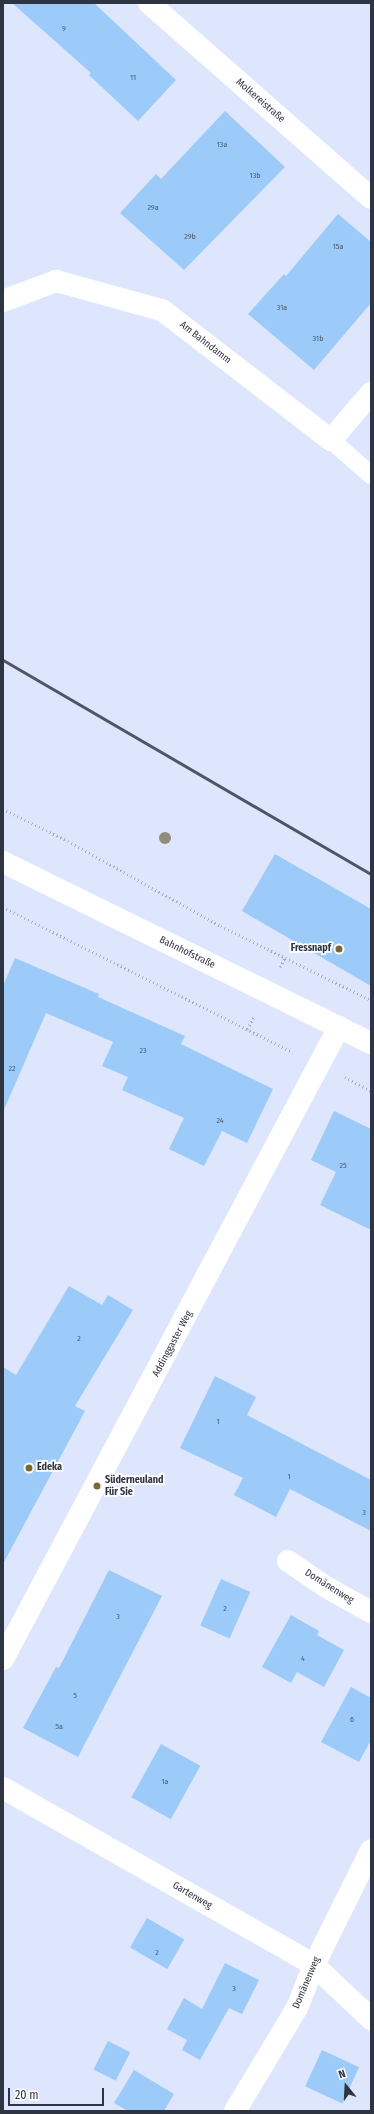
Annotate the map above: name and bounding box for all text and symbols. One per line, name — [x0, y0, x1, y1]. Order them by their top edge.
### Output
house number: 9 — [62, 24, 66, 34]
house number: 11 — [130, 73, 136, 83]
street label: Molkereistraße — [233, 76, 287, 126]
house number: 13a — [217, 140, 227, 150]
house number: 13b — [250, 171, 260, 181]
house number: 29a — [147, 203, 159, 213]
house number: 29b — [184, 232, 196, 242]
house number: 15a — [333, 242, 343, 252]
house number: 31a — [277, 303, 287, 313]
street label: Am Bahndamm — [177, 319, 233, 367]
house number: 31b — [313, 334, 323, 344]
street label: Bahnhofstraße — [157, 934, 217, 972]
place label: Fressnapf — [291, 943, 331, 955]
marker: Fressnapf — [334, 944, 344, 954]
house number: 23 — [139, 1046, 147, 1056]
house number: 22 — [8, 1064, 16, 1074]
house number: 24 — [216, 1116, 224, 1126]
house number: 25 — [339, 1161, 347, 1171]
street label: Addinggaster Weg — [151, 1309, 195, 1379]
house number: 2 — [77, 1334, 81, 1344]
house number: 1 — [216, 1417, 220, 1427]
place label: Edeka — [37, 1462, 62, 1474]
marker: Edeka — [24, 1463, 34, 1473]
house number: 1 — [287, 1472, 291, 1482]
place label: Süderneuland Für Sie — [105, 1474, 163, 1498]
marker: Süderneuland Für Sie — [92, 1481, 102, 1491]
house number: 3 — [362, 1508, 366, 1518]
street label: Domänenweg — [302, 1567, 356, 1607]
house number: 2 — [223, 1604, 227, 1614]
house number: 3 — [116, 1612, 120, 1622]
house number: 4 — [301, 1654, 305, 1664]
house number: 5 — [73, 1691, 77, 1701]
house number: 6 — [350, 1715, 354, 1725]
house number: 5a — [55, 1722, 63, 1732]
house number: 1a — [161, 1777, 169, 1787]
street label: Gartenweg — [170, 1880, 214, 1912]
house number: 2 — [155, 1948, 159, 1958]
street label: Domänenweg — [291, 1955, 323, 2011]
house number: 3 — [232, 1984, 236, 1994]
north arrow — [326, 2066, 366, 2106]
text: N — [337, 2067, 347, 2081]
scale bar — [10, 2080, 106, 2106]
text: 20 m — [15, 2088, 39, 2102]

